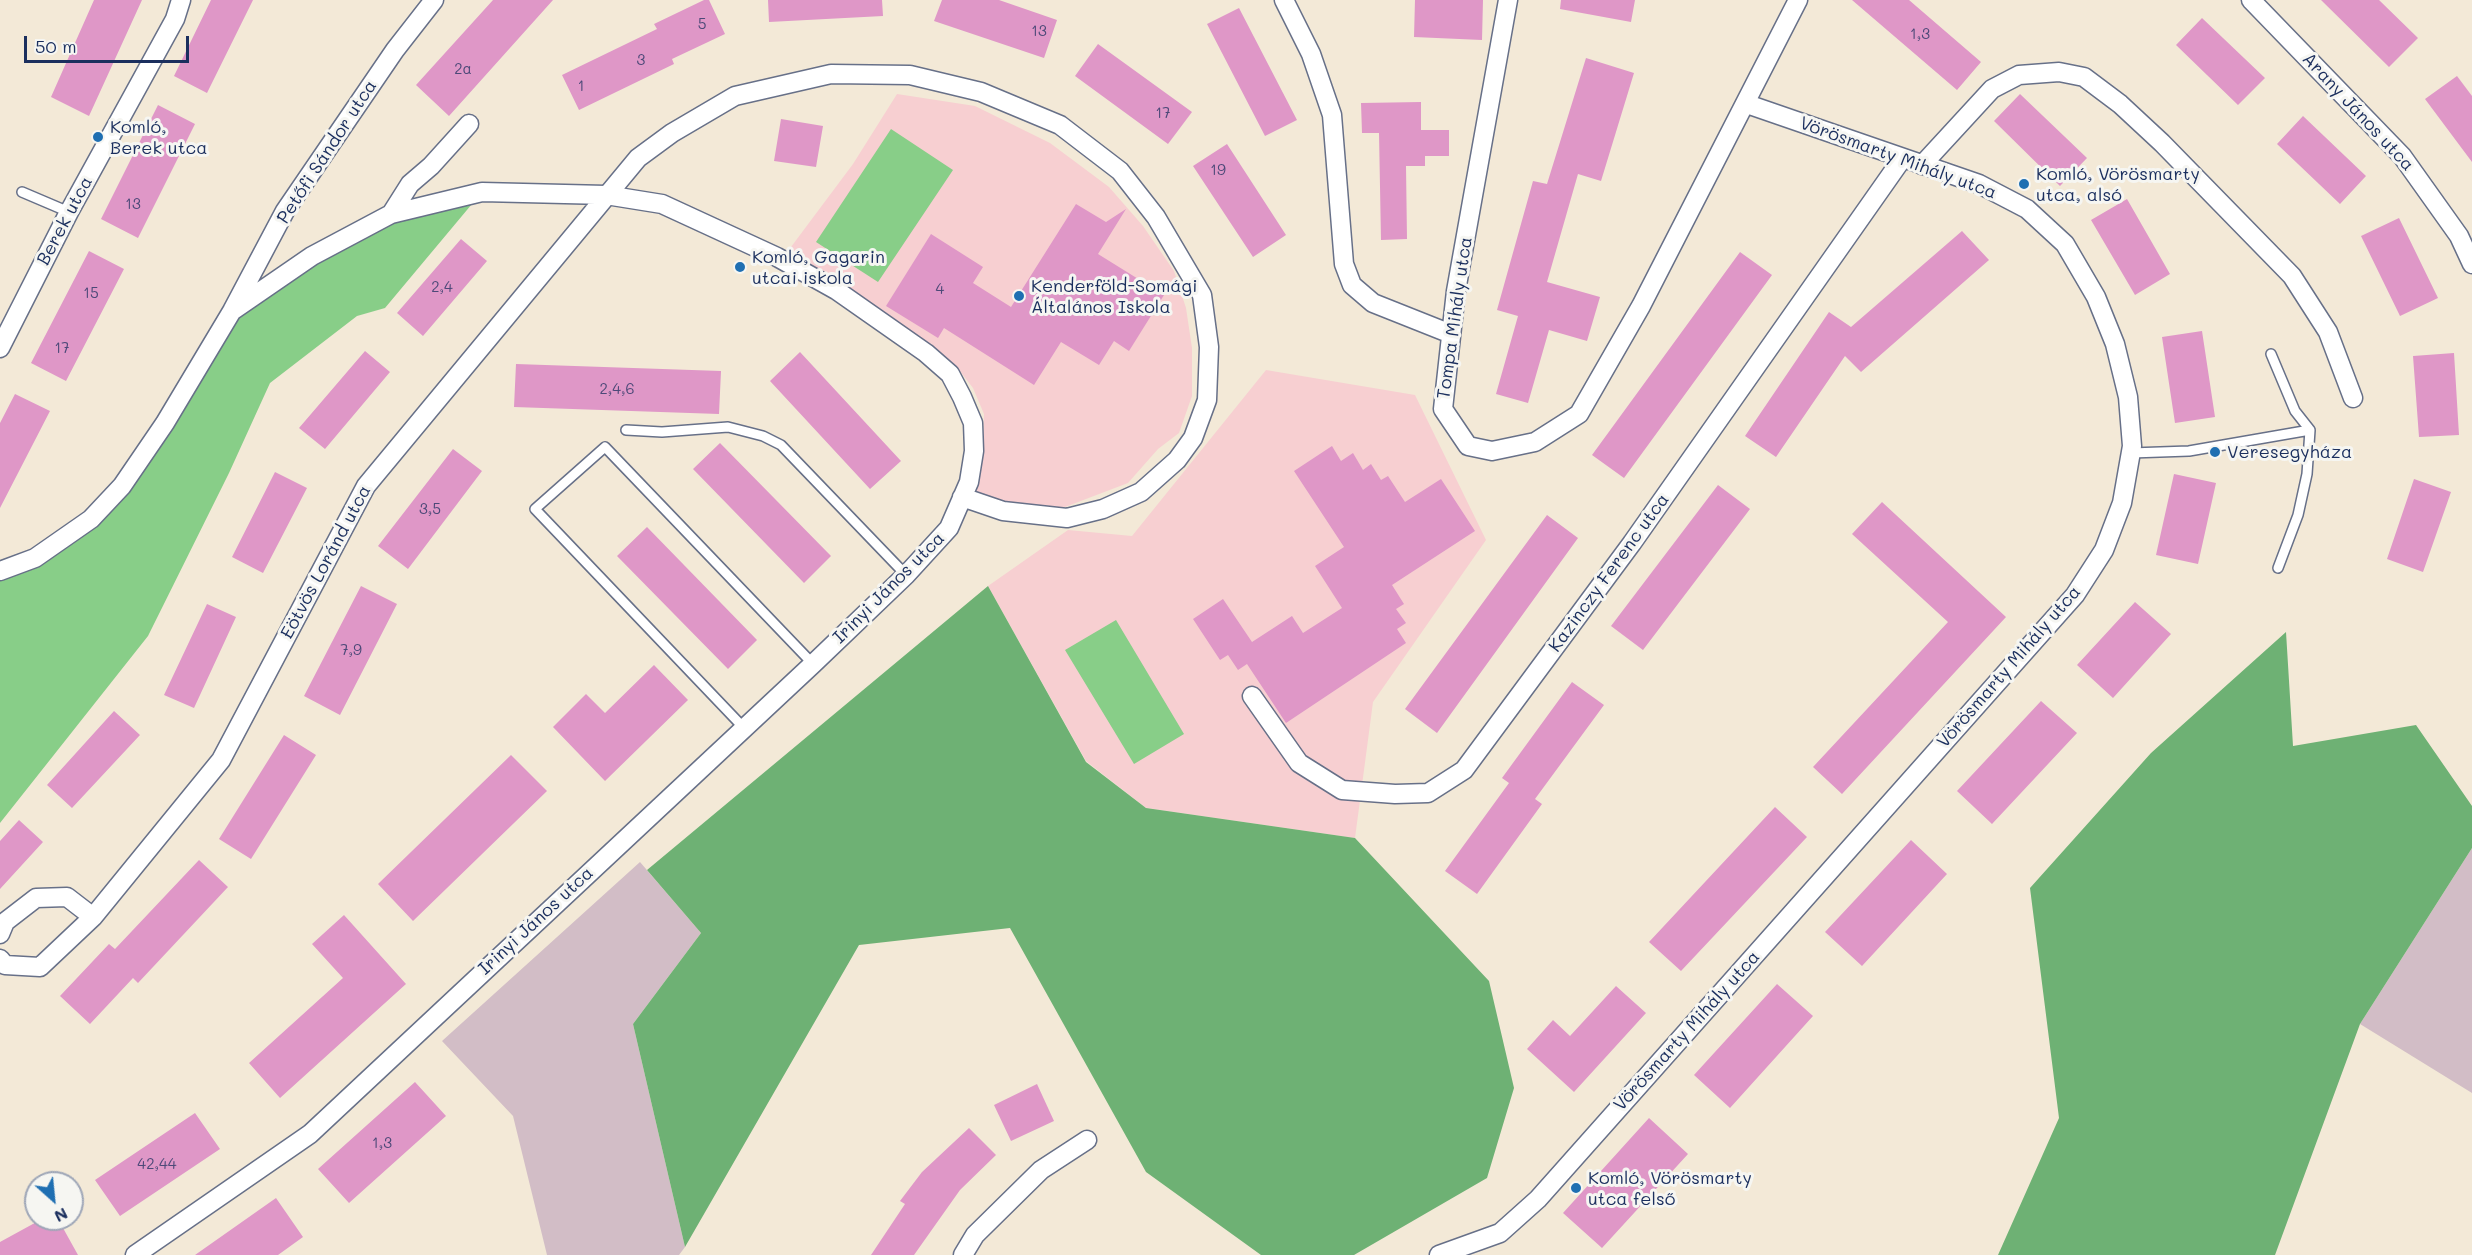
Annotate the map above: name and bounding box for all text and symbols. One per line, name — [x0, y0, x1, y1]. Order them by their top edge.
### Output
house number: 5 — [698, 15, 706, 33]
house number: 13 — [1031, 22, 1047, 40]
scale bar — [27, 24, 192, 62]
house number: 1,3 — [1910, 25, 1930, 43]
text: 50 m — [35, 34, 77, 58]
street label: Arany János utca — [2298, 48, 2418, 176]
house number: 3 — [637, 51, 645, 69]
house number: 2a — [454, 60, 472, 78]
street label: Petőfi Sándor utca — [273, 76, 381, 228]
house number: 1 — [578, 77, 584, 95]
house number: 17 — [1155, 104, 1171, 122]
street label: Vörösmarty Mihály utca — [1797, 112, 1999, 204]
place label: Komló, Berek utca — [110, 116, 207, 158]
marker: Komló, Berek utca — [91, 130, 105, 144]
house number: 19 — [1210, 161, 1226, 179]
place label: Komló, Vörösmarty utca, alsó — [2036, 163, 2200, 206]
street label: Berek utca — [33, 173, 97, 269]
marker: Komló, Vörösmarty utca, alsó — [2017, 177, 2031, 191]
house number: 13 — [125, 195, 141, 213]
street label: Tompa Mihály utca — [1433, 236, 1477, 400]
place label: Komló, Gagarin utcai iskola — [752, 246, 885, 288]
marker: Komló, Gagarin utcai iskola — [733, 260, 747, 274]
place label: Kenderföld-Somági Általános Iskola — [1031, 275, 1197, 318]
house number: 2,4 — [431, 278, 453, 296]
house number: 4 — [936, 280, 944, 298]
house number: 15 — [83, 284, 99, 302]
marker: Kenderföld-Somági Általános Iskola — [1012, 289, 1026, 303]
house number: 17 — [54, 339, 70, 357]
house number: 2,4,6 — [599, 380, 635, 398]
place label: Veresegyháza — [2227, 441, 2352, 463]
marker: Veresegyháza — [2208, 445, 2222, 459]
street label: Eötvös Loránd utca — [276, 482, 376, 642]
street label: Kazinczy Ferenc utca — [1544, 490, 1674, 656]
house number: 3,5 — [419, 500, 441, 518]
street label: Irinyi János utca — [829, 528, 949, 648]
street label: Vörösmarty Mihály utca — [1933, 582, 2085, 752]
house number: 7,9 — [340, 641, 362, 659]
street label: Irinyi János utca — [474, 862, 598, 980]
street label: Vörösmarty Mihály utca — [1609, 947, 1765, 1115]
house number: 1,3 — [372, 1134, 392, 1152]
house number: 42,44 — [137, 1155, 177, 1173]
place label: Komló, Vörösmarty utca felső — [1588, 1167, 1752, 1210]
north arrow — [24, 1171, 84, 1231]
marker: Komló, Vörösmarty utca felső — [1569, 1181, 1583, 1195]
text: N — [51, 1204, 72, 1228]

